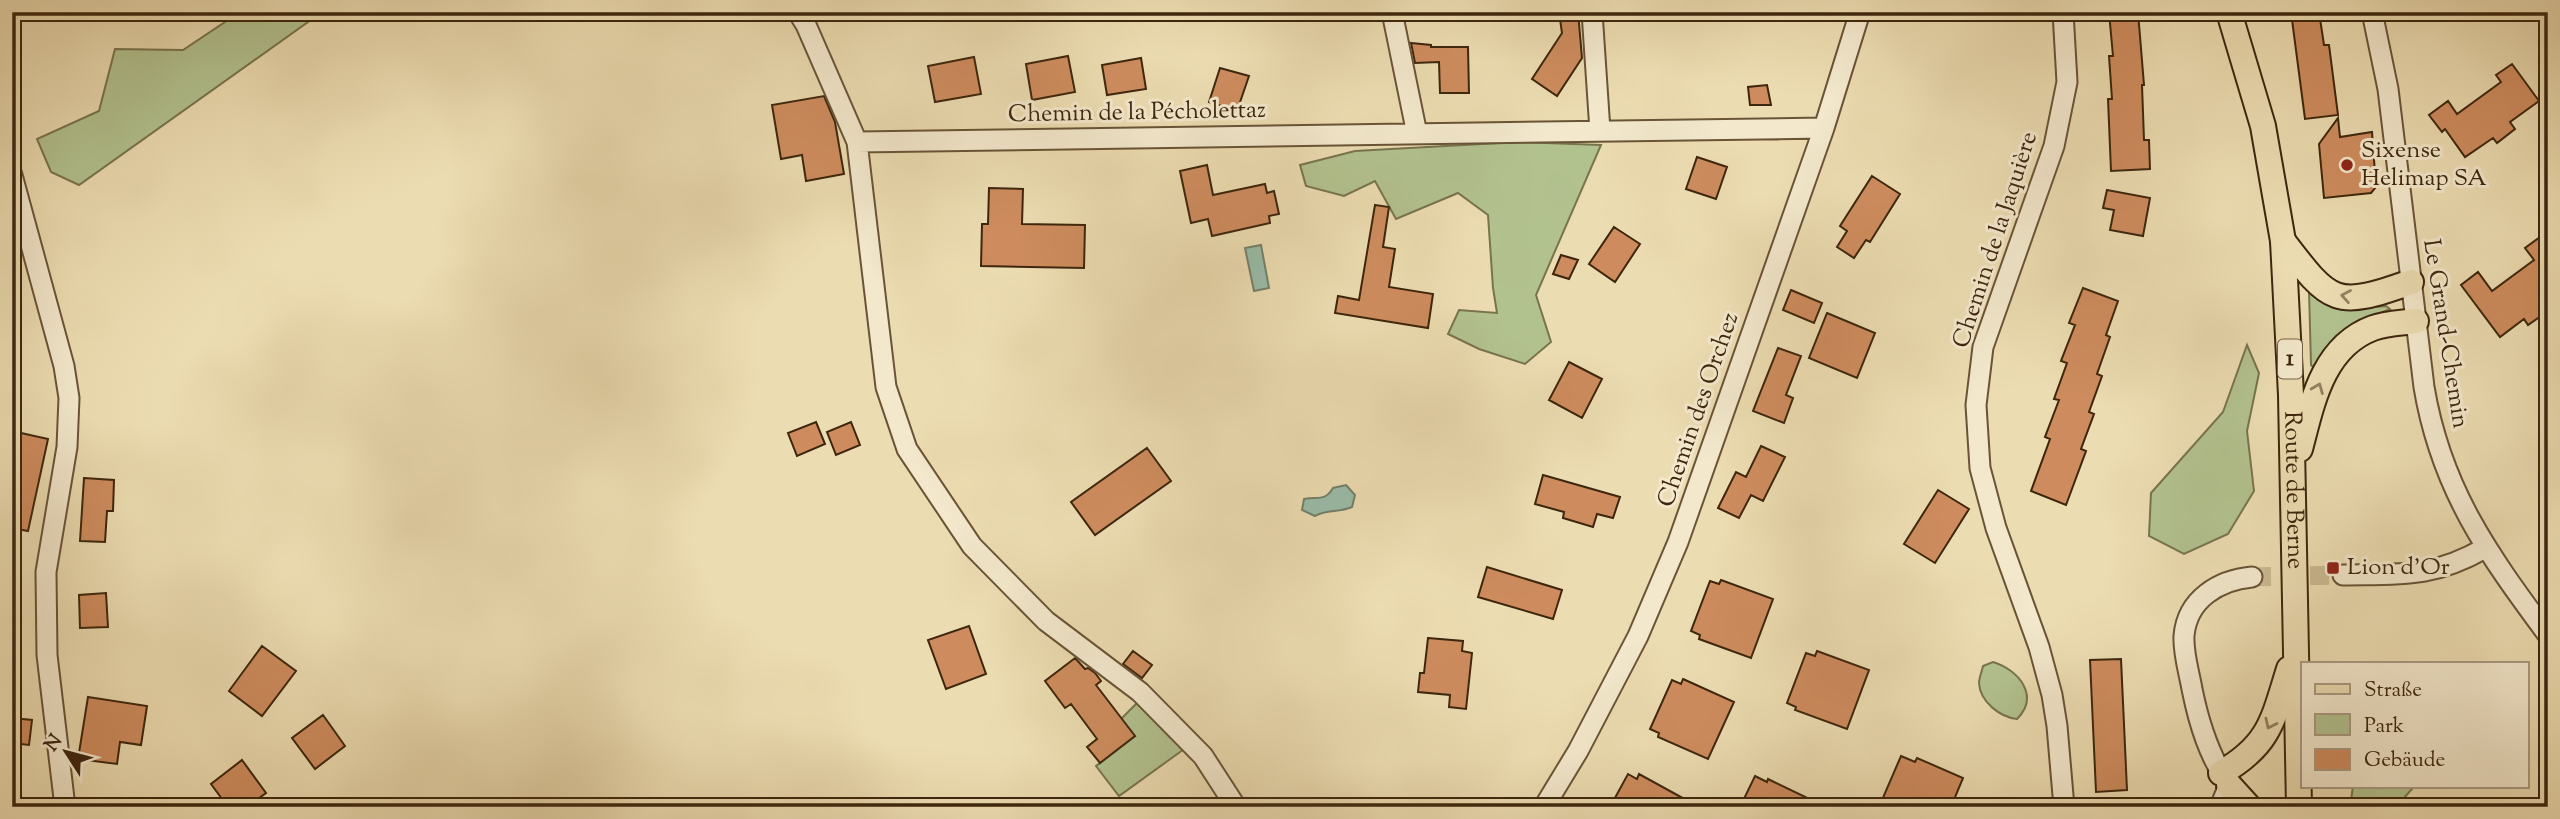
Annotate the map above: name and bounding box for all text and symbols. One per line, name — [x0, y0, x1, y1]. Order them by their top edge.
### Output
street label: Chemin de la Pécholettaz — [1008, 94, 1266, 132]
street label: Chemin de la Jaquière — [1945, 127, 2047, 353]
place label: Sixense Helimap SA — [2361, 134, 2487, 196]
marker: Sixense Helimap SA — [2339, 157, 2355, 173]
street label: Le Grand-Chemin — [2413, 237, 2477, 431]
one-way arrow — [2340, 289, 2351, 304]
street label: Chemin des Orchez — [1650, 308, 1748, 512]
road number: 1 — [2278, 340, 2302, 378]
one-way arrow — [2309, 383, 2323, 395]
street label: Route de Berne — [2274, 411, 2311, 569]
place label: Lion d'Or — [2347, 551, 2450, 585]
marker: Lion d'Or — [2325, 560, 2341, 576]
legend — [2301, 662, 2528, 788]
text: Straße — [2364, 676, 2422, 706]
text: Park — [2364, 712, 2405, 742]
one-way arrow — [2264, 717, 2278, 729]
north arrow — [32, 718, 102, 788]
text: N — [39, 729, 70, 758]
text: Gebäude — [2364, 746, 2445, 776]

